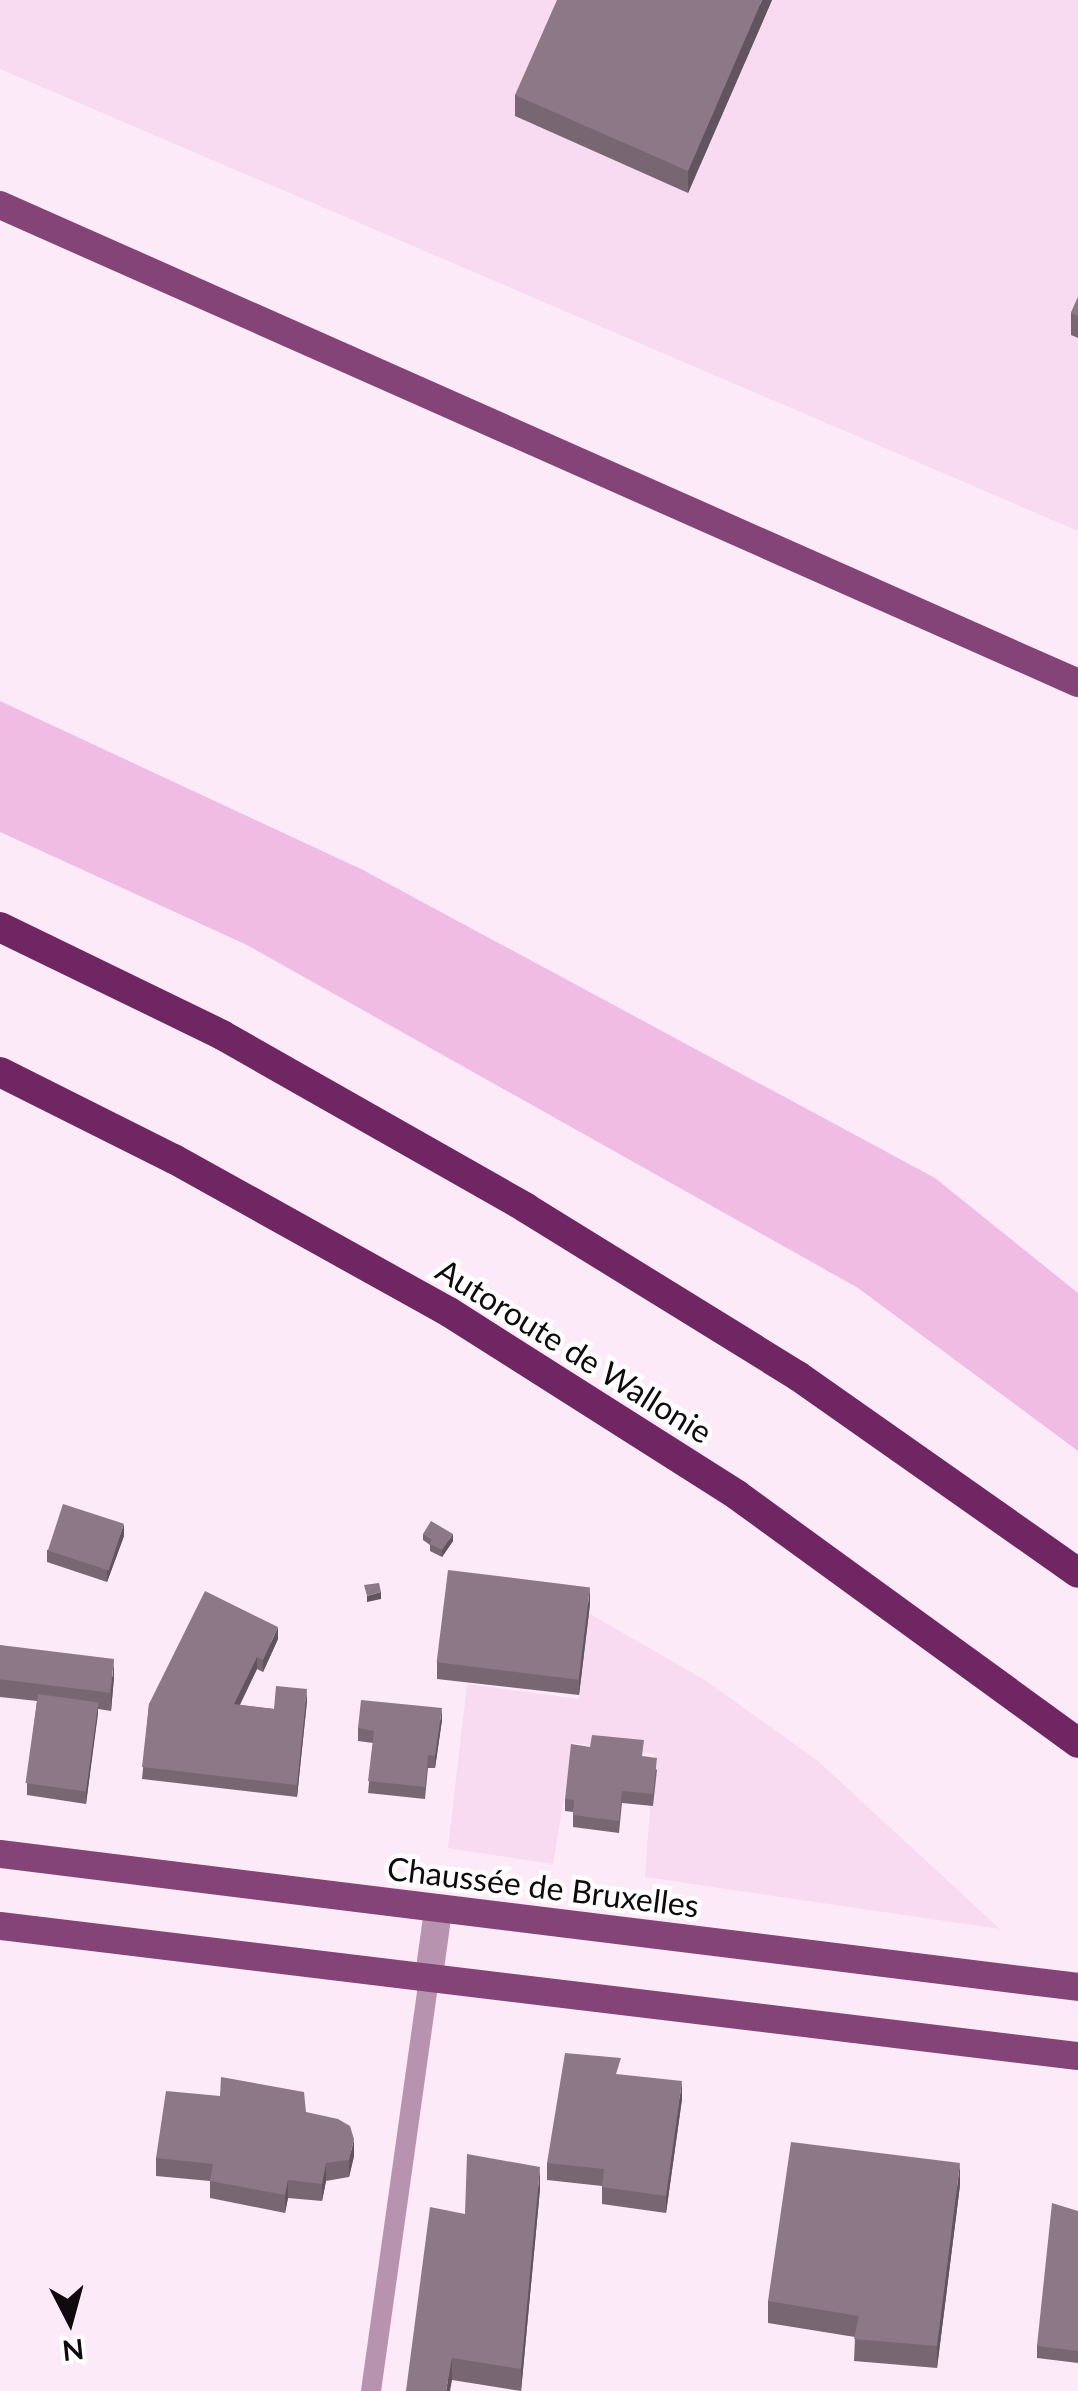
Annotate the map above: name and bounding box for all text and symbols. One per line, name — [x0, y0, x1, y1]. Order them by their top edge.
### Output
street label: Autoroute de Wallonie — [429, 1250, 719, 1452]
street label: Chaussée de Bruxelles — [385, 1849, 701, 1925]
north arrow — [20, 2271, 120, 2371]
text: N — [61, 2333, 86, 2369]

